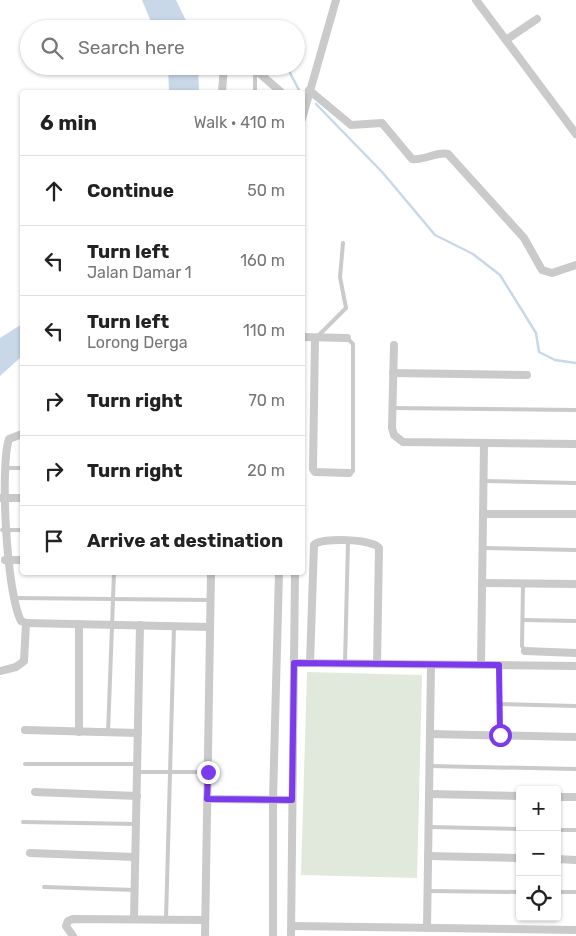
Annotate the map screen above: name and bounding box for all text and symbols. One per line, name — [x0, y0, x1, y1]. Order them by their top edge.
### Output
search box — [20, 20, 305, 75]
icon: search — [38, 34, 66, 62]
text: Search here — [78, 36, 185, 59]
text: 6 min — [40, 110, 97, 135]
text: Walk · 410 m — [194, 113, 285, 132]
icon: ahead — [40, 177, 68, 205]
text: Continue — [87, 179, 174, 202]
text: 50 m — [247, 181, 285, 200]
text: Turn left — [87, 240, 169, 263]
icon: left — [40, 247, 68, 275]
text: 160 m — [240, 251, 285, 270]
text: Jalan Damar 1 — [87, 263, 192, 282]
text: Turn left — [87, 310, 169, 333]
icon: left — [40, 317, 68, 345]
text: 110 m — [243, 321, 285, 340]
text: Lorong Derga — [87, 333, 188, 352]
icon: right — [40, 387, 68, 415]
text: Turn right — [87, 389, 182, 412]
text: 70 m — [248, 391, 285, 410]
icon: right — [40, 457, 68, 485]
text: Turn right — [87, 459, 182, 482]
text: 20 m — [247, 461, 285, 480]
icon: arrive — [40, 527, 68, 555]
text: Arrive at destination — [87, 529, 283, 552]
route start — [489, 724, 512, 747]
route end — [197, 761, 220, 784]
map controls — [516, 786, 561, 921]
button: + — [516, 786, 561, 831]
button: − — [516, 831, 561, 876]
button: locate — [516, 876, 561, 921]

